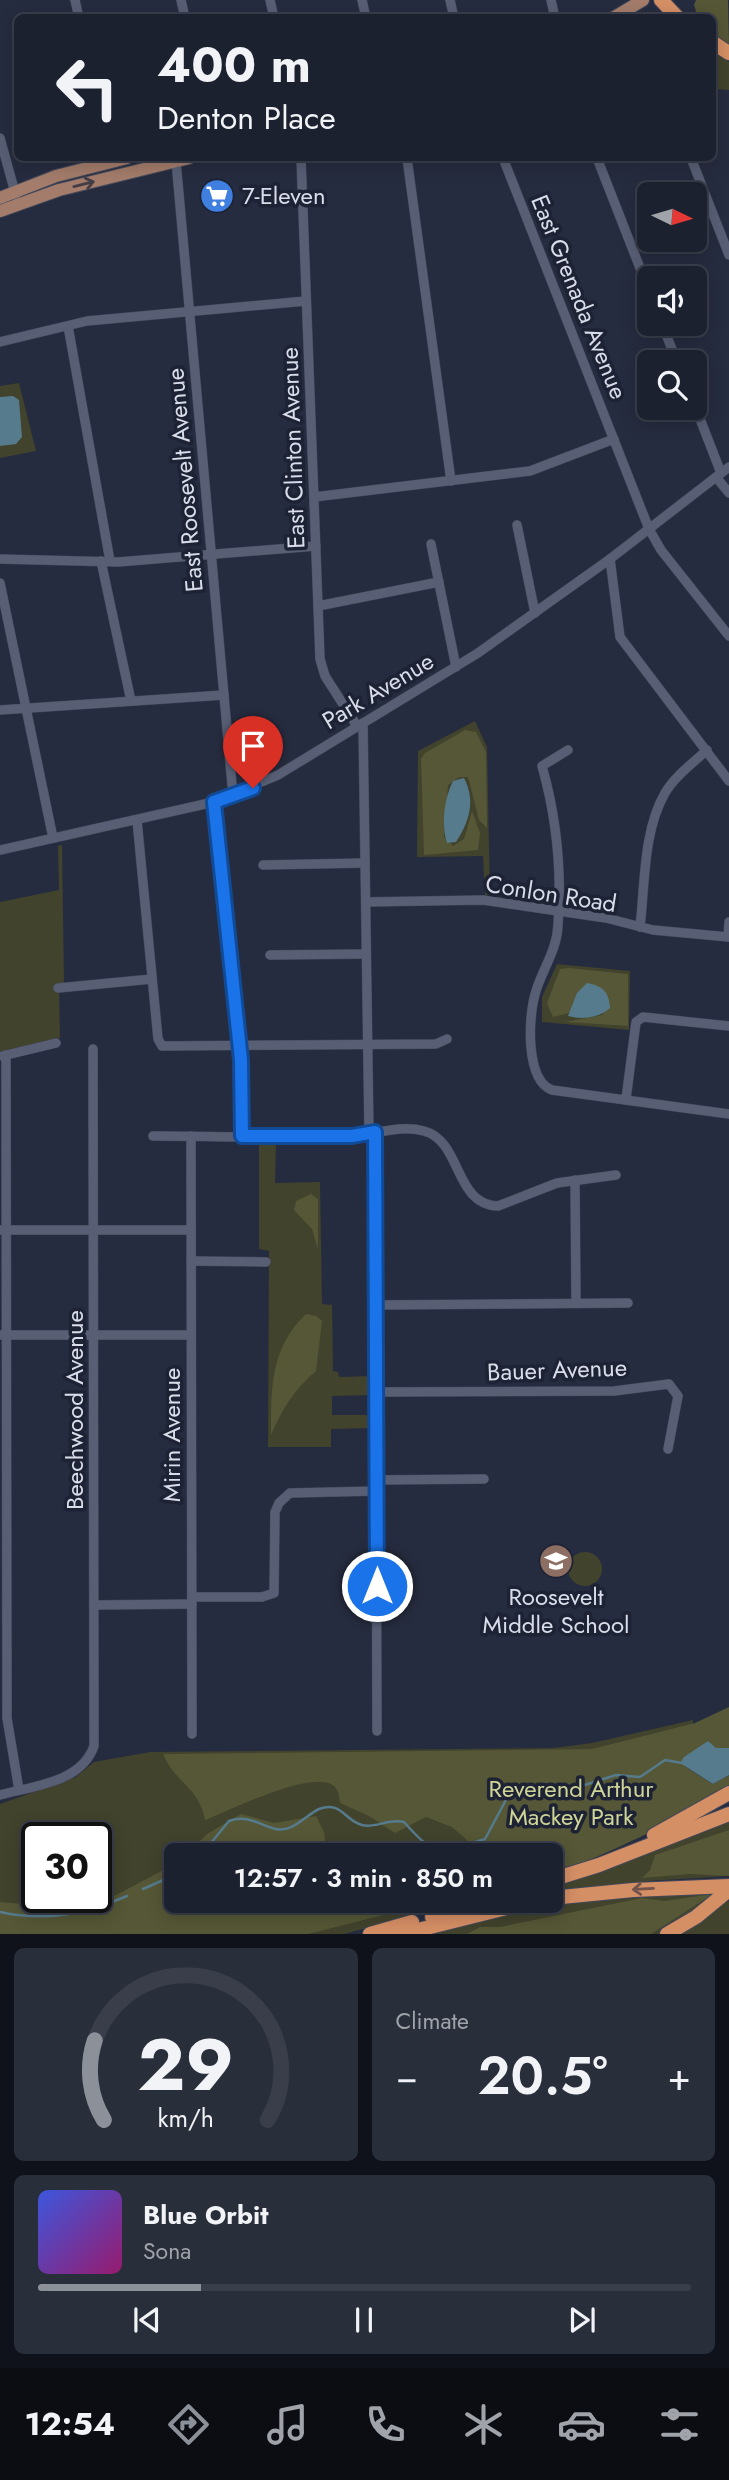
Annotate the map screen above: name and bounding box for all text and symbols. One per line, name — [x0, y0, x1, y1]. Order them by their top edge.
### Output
text: 400 m — [157, 30, 311, 100]
icon: left — [42, 42, 133, 133]
text: Denton Place — [157, 95, 336, 141]
one-way arrow — [72, 177, 95, 190]
supermarket icon: 7-Eleven — [198, 177, 236, 215]
place label: 7-Eleven — [242, 178, 326, 213]
north arrow — [637, 182, 707, 252]
map controls — [637, 182, 707, 420]
street label: East Grenada Avenue — [522, 189, 636, 404]
button: sound — [637, 266, 707, 336]
street label: East Clinton Avenue — [271, 347, 314, 549]
button: search — [637, 350, 707, 420]
street label: East Roosevelt Avenue — [157, 367, 212, 593]
street label: Park Avenue — [315, 643, 440, 738]
pin — [223, 716, 283, 788]
icon: arrive — [234, 727, 272, 765]
street label: Conlon Road — [483, 866, 619, 921]
street label: Beechwood Avenue — [57, 1310, 92, 1510]
street label: Bauer Avenue — [486, 1350, 628, 1389]
street label: Mirin Avenue — [154, 1368, 189, 1502]
school or university icon: Roosevelt Middle School — [537, 1542, 575, 1580]
position arrow — [340, 1549, 414, 1623]
place label: Roosevelt Middle School — [482, 1579, 630, 1642]
park label: Reverend Arthur Mackey Park — [489, 1771, 654, 1834]
speed limit sign: 30 — [21, 1822, 112, 1913]
text: 12:57 · 3 min · 850 m — [234, 1859, 493, 1897]
one-way arrow — [633, 1883, 655, 1896]
text: Climate — [396, 2004, 469, 2038]
text: 29 — [138, 2013, 234, 2118]
text: 20.5° — [478, 2038, 608, 2114]
text: − — [396, 2049, 418, 2104]
text: + — [668, 2049, 691, 2104]
text: km/h — [157, 2100, 214, 2136]
text: Blue Orbit — [143, 2196, 268, 2234]
text: Sona — [143, 2234, 191, 2268]
icon: previous — [128, 2301, 166, 2339]
icon: pause — [345, 2301, 383, 2339]
icon: next — [563, 2301, 601, 2339]
icon: directions — [164, 2400, 213, 2449]
icon: music — [263, 2400, 312, 2449]
icon: phone — [361, 2400, 410, 2449]
icon: climate — [459, 2400, 508, 2449]
icon: car — [557, 2400, 606, 2449]
icon: filters — [655, 2400, 704, 2449]
text: 12:54 — [25, 2401, 115, 2447]

